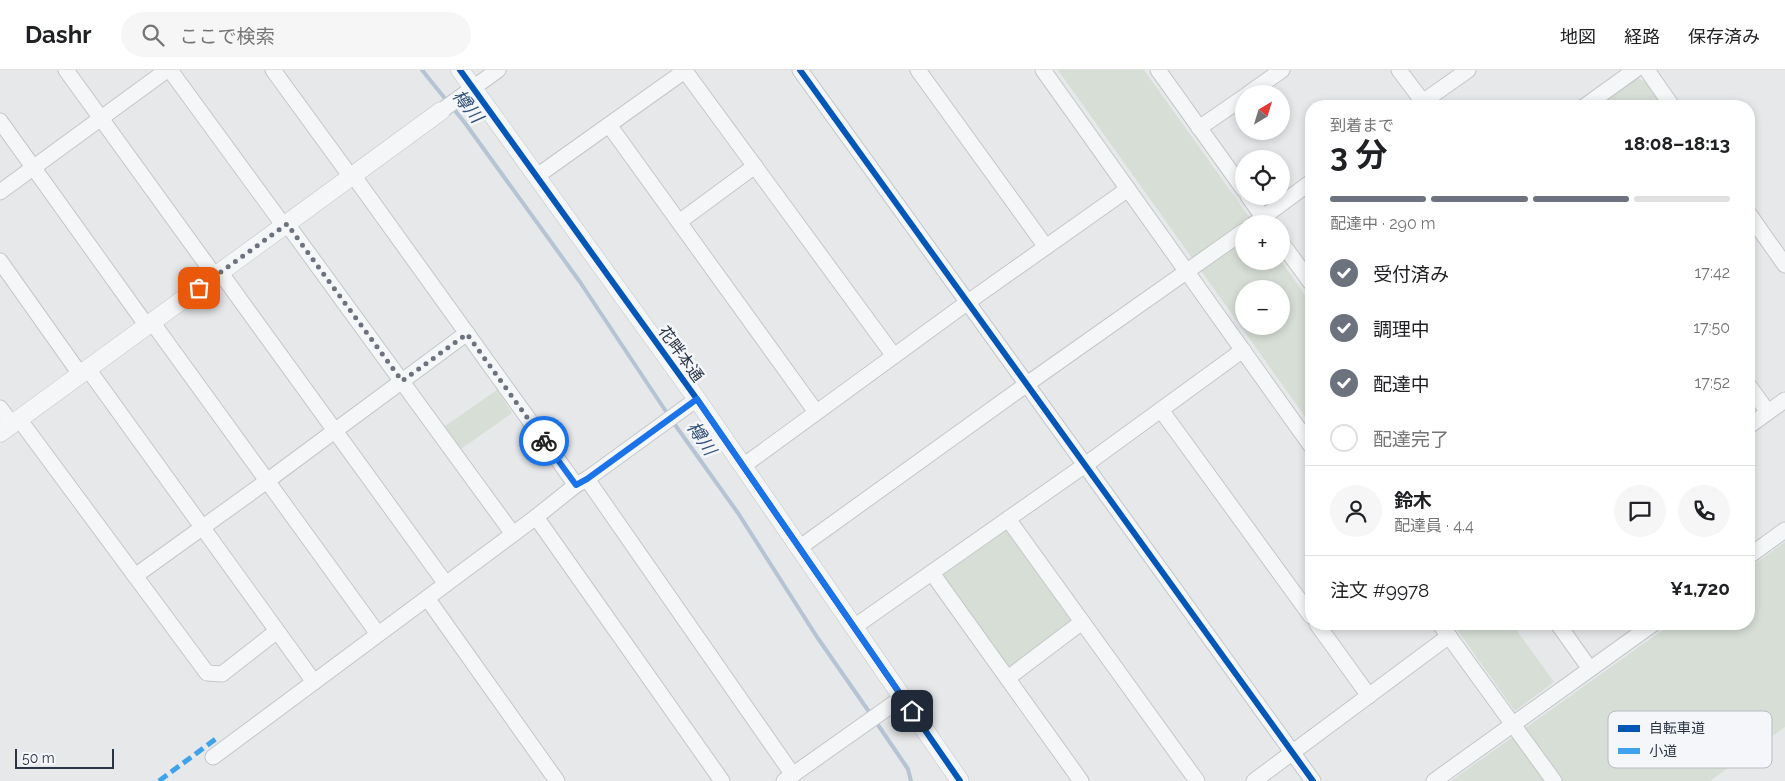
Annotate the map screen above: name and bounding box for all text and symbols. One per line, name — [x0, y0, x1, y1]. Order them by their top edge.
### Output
search box — [121, 12, 471, 57]
text: Dashr — [25, 20, 91, 49]
icon: search — [139, 21, 167, 49]
text: ここで検索 — [179, 25, 274, 47]
text: 地図 — [1560, 26, 1596, 47]
text: 経路 — [1624, 26, 1660, 47]
text: 保存済み — [1688, 26, 1760, 47]
water label: 樽川 — [449, 85, 489, 128]
north arrow — [1235, 85, 1290, 140]
map controls — [1235, 85, 1290, 335]
text: 到着まで — [1330, 116, 1394, 135]
text: 18:08–18:13 — [1624, 132, 1730, 154]
text: 3 分 — [1330, 136, 1388, 173]
button: locate — [1235, 150, 1290, 205]
text: 配達中 · 290 m — [1330, 214, 1435, 233]
button: + — [1235, 215, 1290, 270]
icon: check — [1330, 259, 1358, 287]
text: 受付済み — [1373, 263, 1449, 285]
text: 17:42 — [1695, 263, 1730, 282]
pin — [178, 267, 220, 309]
icon: bag — [185, 274, 213, 302]
button: − — [1235, 280, 1290, 335]
icon: check — [1330, 314, 1358, 342]
text: 調理中 — [1373, 318, 1430, 340]
text: 17:50 — [1693, 318, 1730, 337]
street label: 花畔本通 — [655, 323, 707, 385]
icon: check — [1330, 369, 1358, 397]
text: 配達中 — [1373, 373, 1430, 395]
text: 17:52 — [1695, 373, 1730, 392]
courier — [519, 416, 569, 466]
water label: 樽川 — [683, 417, 722, 460]
icon: bike — [530, 427, 558, 455]
text: 配達完了 — [1373, 428, 1449, 450]
button: person — [1330, 485, 1382, 537]
button: chat — [1614, 485, 1666, 537]
button: phone — [1678, 485, 1730, 537]
text: 鈴木 — [1394, 489, 1432, 511]
text: 配達員 · 4.4 — [1394, 516, 1474, 535]
text: ¥1,720 — [1670, 577, 1730, 599]
text: 注文 #9978 — [1330, 579, 1429, 601]
pin — [891, 690, 933, 732]
icon: home — [898, 697, 926, 725]
legend — [1608, 711, 1772, 768]
text: 自転車道 — [1649, 720, 1705, 736]
text: 小道 — [1649, 743, 1677, 759]
scale bar — [15, 746, 114, 769]
text: 50 m — [22, 750, 55, 766]

